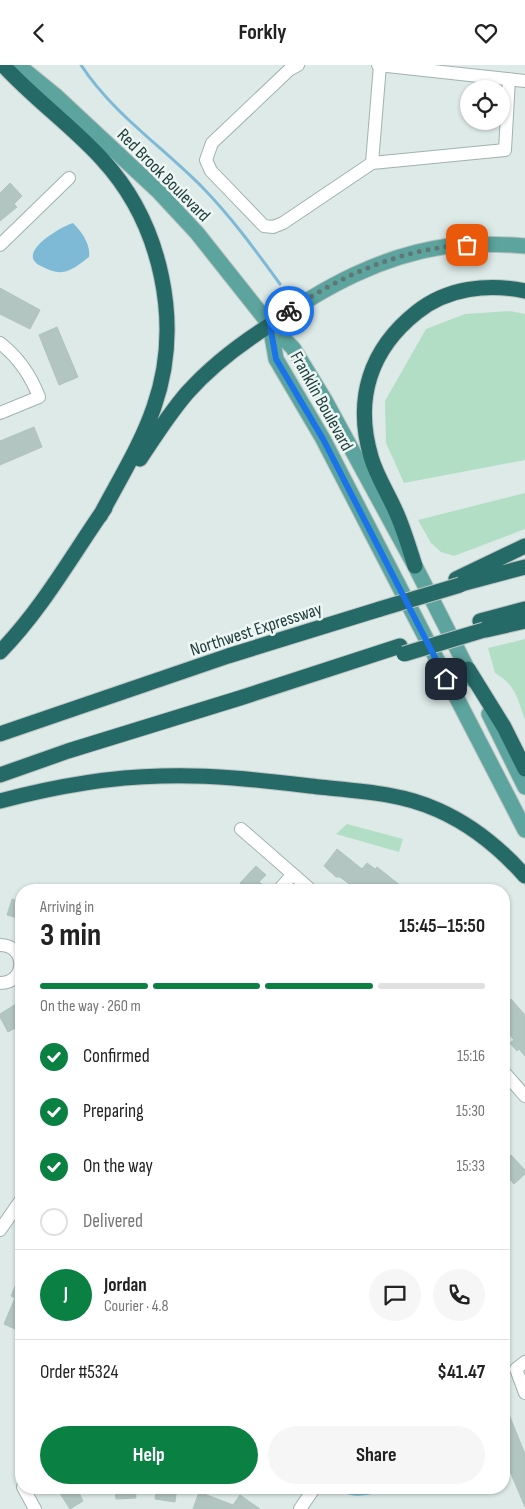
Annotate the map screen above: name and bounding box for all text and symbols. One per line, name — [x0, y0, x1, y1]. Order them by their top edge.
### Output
icon: back — [25, 19, 53, 47]
text: Forkly — [238, 19, 287, 46]
icon: heart — [472, 19, 500, 47]
map controls — [460, 80, 510, 130]
button: locate — [460, 80, 510, 130]
street label: Red Brook Boulevard — [113, 125, 214, 226]
pin — [446, 224, 488, 266]
icon: bag — [453, 231, 481, 259]
courier — [264, 286, 314, 336]
icon: bike — [275, 297, 303, 325]
street label: Franklin Boulevard — [286, 348, 357, 455]
street label: Northwest Expressway — [188, 598, 325, 661]
pin — [425, 658, 467, 700]
icon: home — [432, 665, 460, 693]
text: Arriving in — [40, 898, 94, 917]
text: 15:45–15:50 — [399, 915, 485, 938]
text: 3 min — [40, 916, 101, 955]
text: On the way · 260 m — [40, 997, 141, 1016]
icon: check — [40, 1043, 68, 1071]
text: Confirmed — [83, 1045, 150, 1068]
text: 15:16 — [457, 1047, 485, 1066]
icon: check — [40, 1098, 68, 1126]
text: Preparing — [83, 1100, 144, 1123]
text: 15:30 — [456, 1102, 485, 1121]
icon: check — [40, 1153, 68, 1181]
text: On the way — [83, 1155, 153, 1178]
text: 15:33 — [457, 1157, 485, 1176]
text: Delivered — [83, 1210, 143, 1233]
button: chat — [369, 1269, 421, 1321]
button: phone — [433, 1269, 485, 1321]
text: Jordan — [104, 1274, 147, 1297]
text: J — [64, 1283, 68, 1306]
text: Courier · 4.8 — [104, 1297, 168, 1316]
text: Order #5324 — [40, 1361, 118, 1384]
text: $41.47 — [437, 1361, 485, 1384]
button: Help — [40, 1426, 258, 1484]
button: Share — [268, 1426, 485, 1484]

